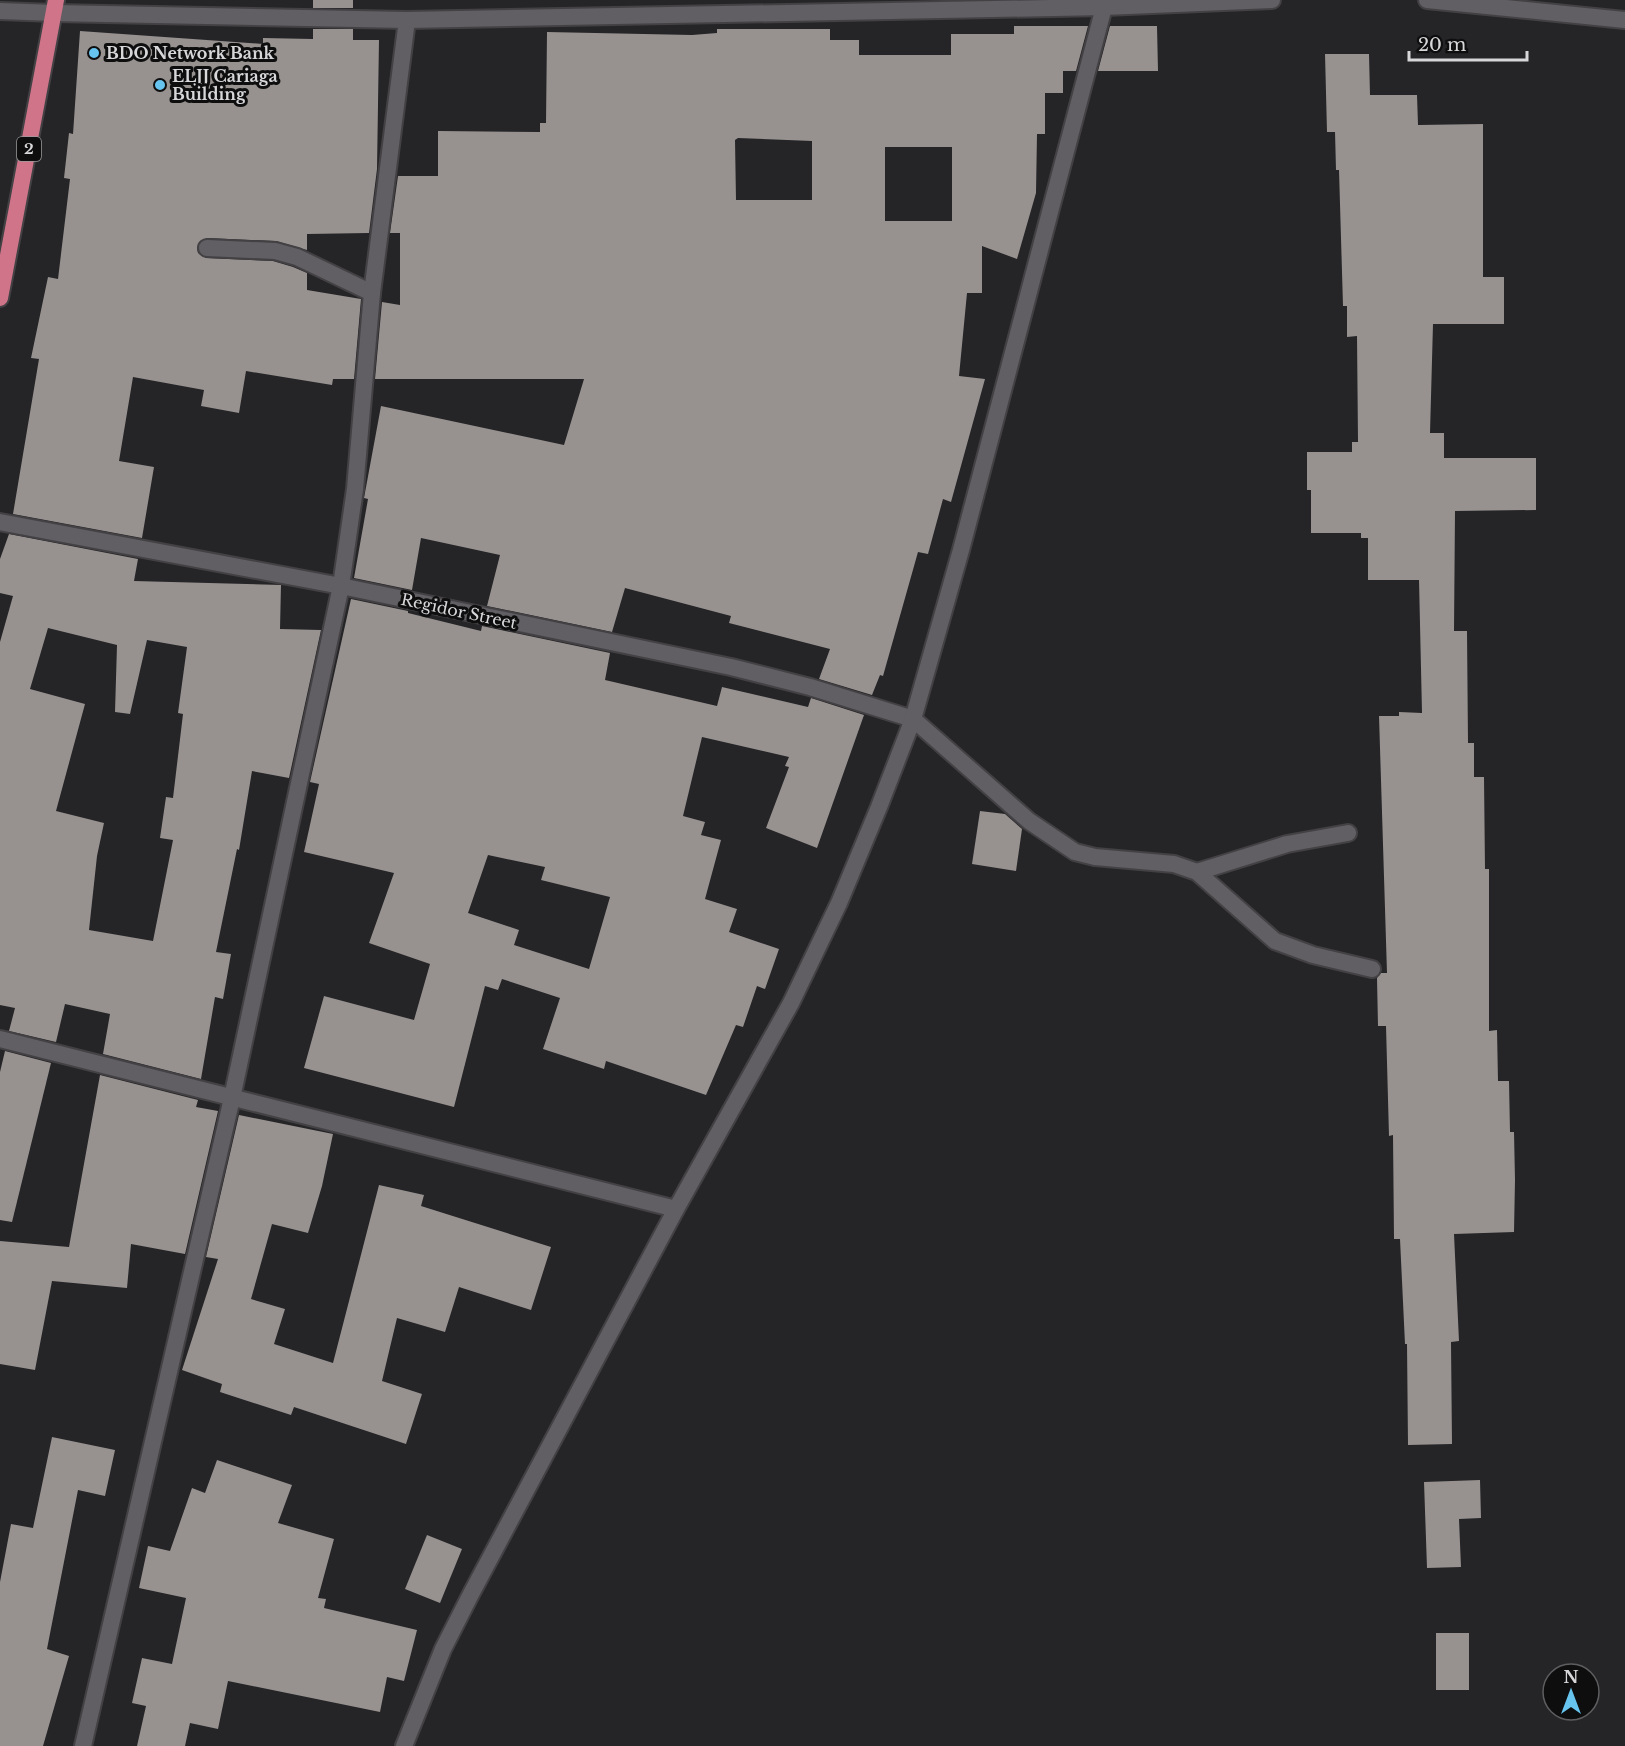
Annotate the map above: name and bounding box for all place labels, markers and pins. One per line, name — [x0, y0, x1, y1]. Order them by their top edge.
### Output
place label: BDO Network Bank — [106, 43, 275, 63]
marker: BDO Network Bank — [87, 46, 101, 60]
place label: ELJJ Cariaga Building — [172, 66, 278, 104]
marker: ELJJ Cariaga Building — [153, 78, 167, 92]

